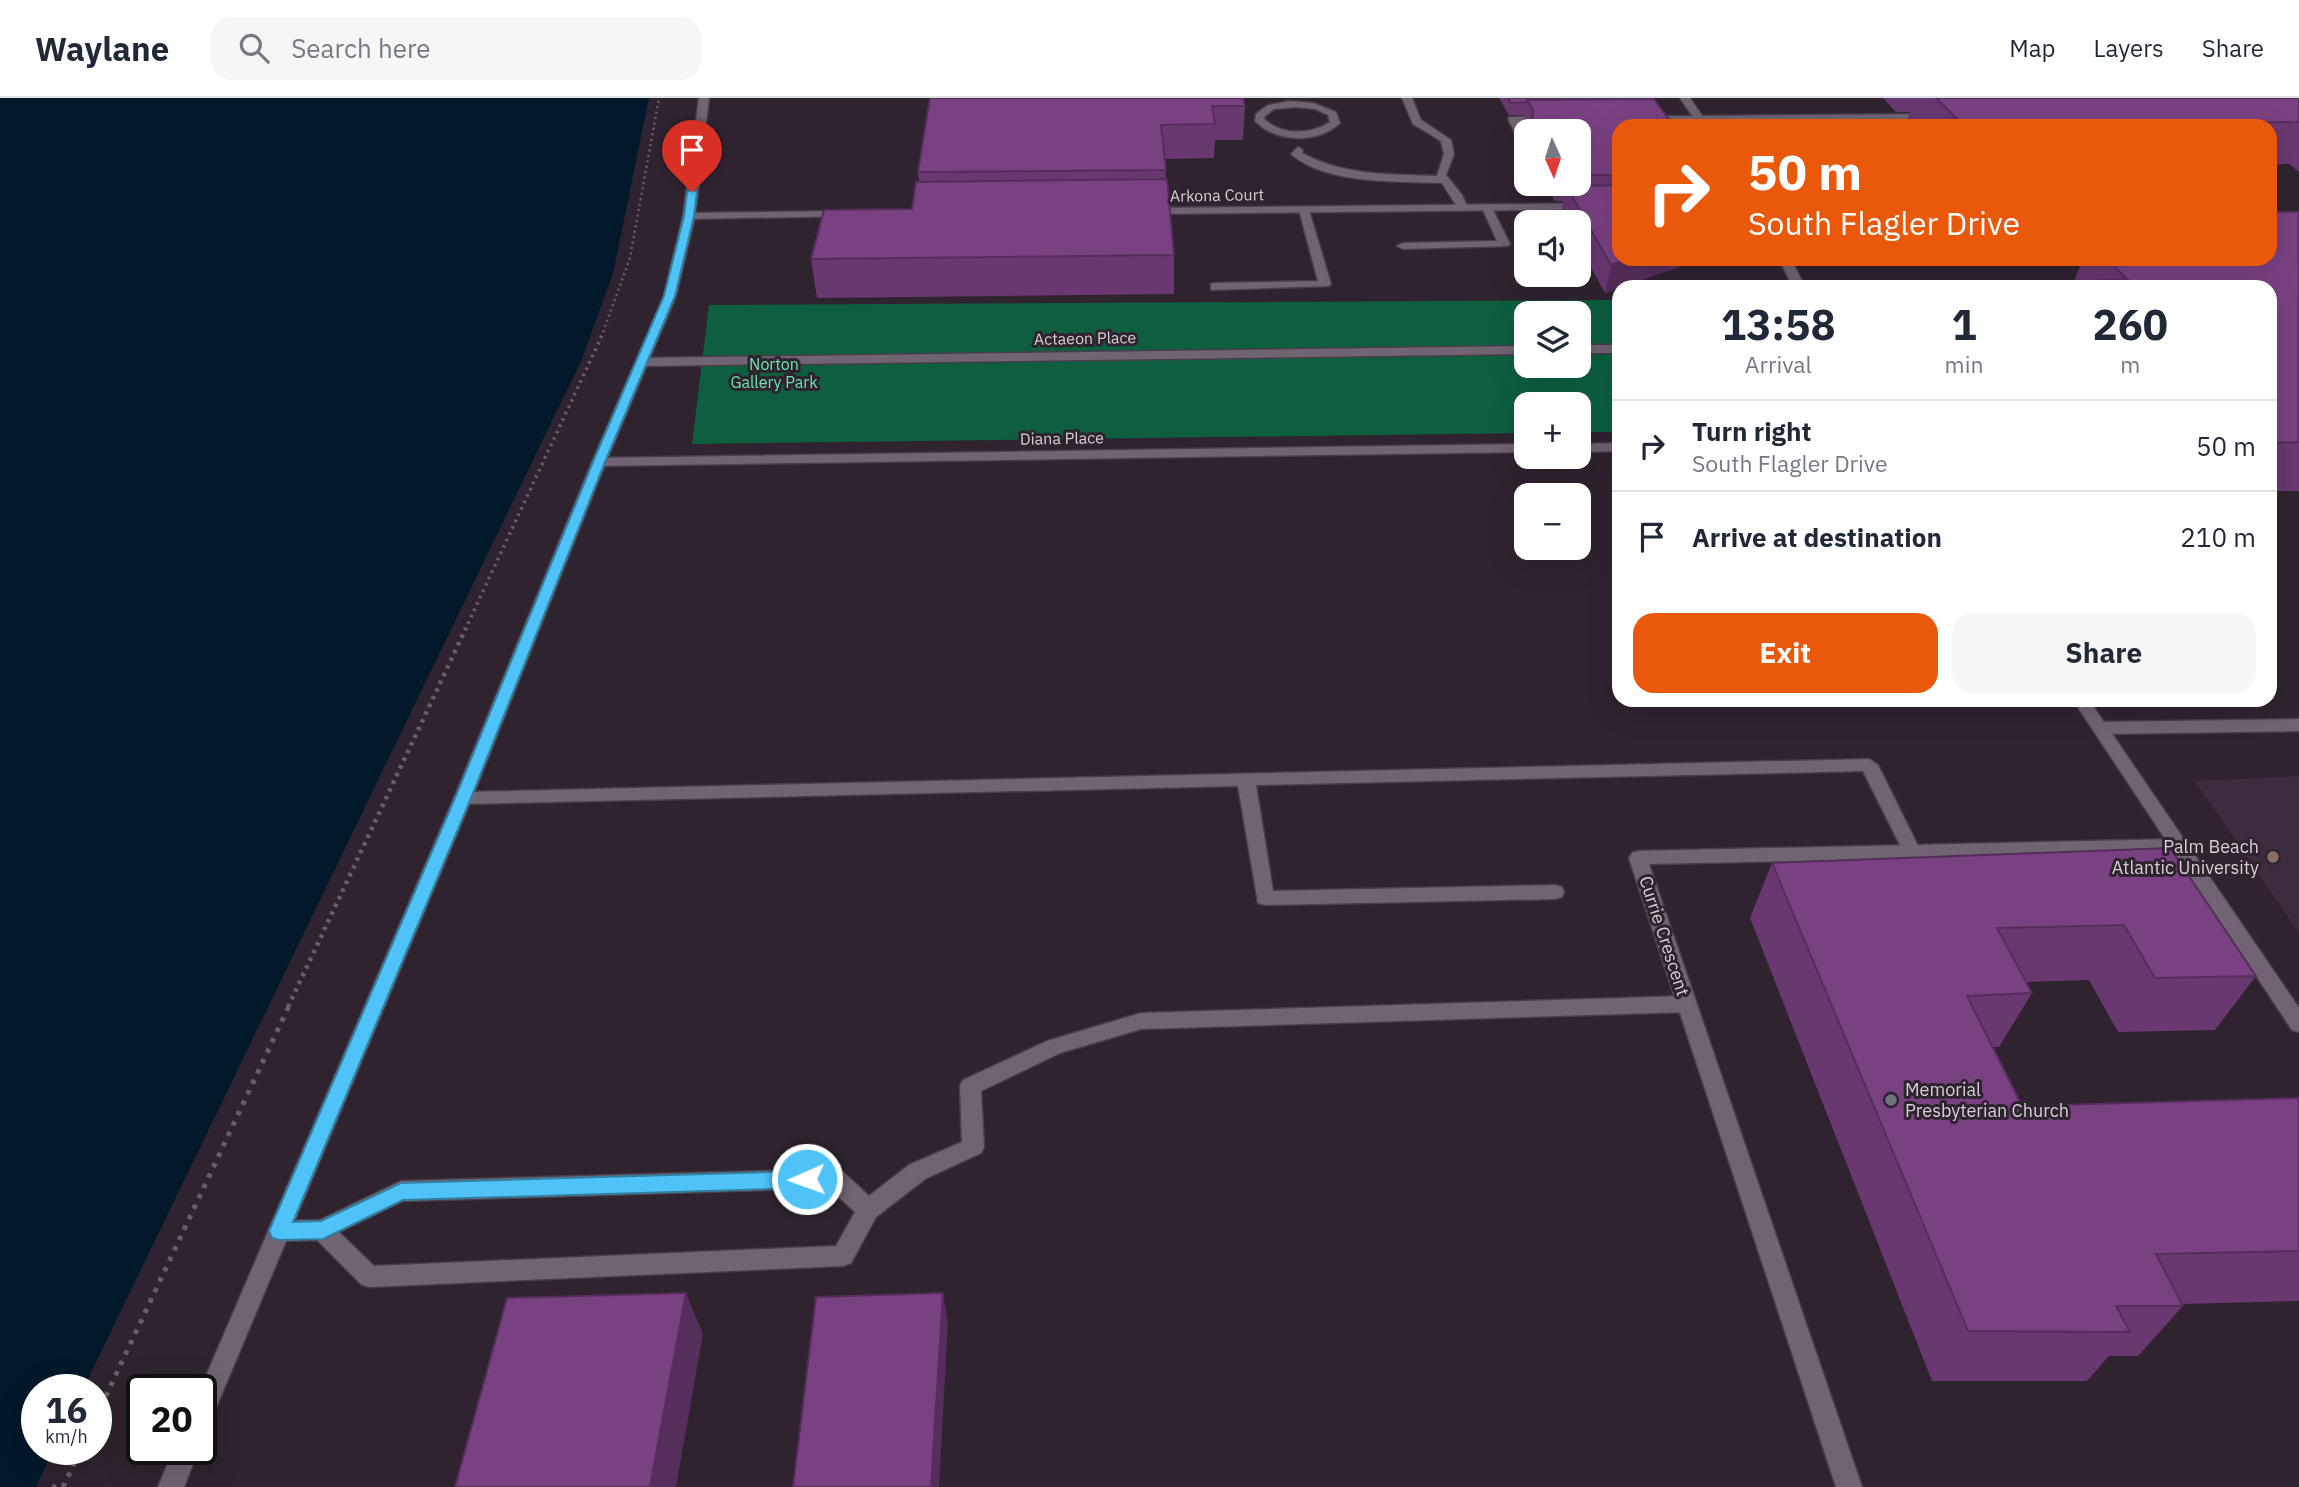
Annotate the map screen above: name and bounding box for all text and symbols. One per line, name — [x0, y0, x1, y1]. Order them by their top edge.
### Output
search box — [211, 17, 701, 80]
text: Waylane — [35, 27, 169, 70]
icon: search — [235, 29, 273, 67]
text: Search here — [291, 31, 431, 65]
text: Map — [2009, 32, 2056, 64]
text: Layers — [2094, 32, 2164, 64]
text: Share — [2202, 32, 2264, 64]
north arrow — [1514, 119, 1591, 196]
map controls — [1514, 119, 1591, 560]
pin — [662, 120, 722, 192]
icon: arrive — [673, 131, 711, 169]
text: 50 m — [1748, 140, 1862, 203]
icon: right — [1633, 147, 1724, 238]
street label: Arkona Court — [1170, 184, 1264, 206]
text: South Flagler Drive — [1748, 202, 2020, 244]
button: sound — [1514, 210, 1591, 287]
text: 13:58 — [1721, 297, 1836, 352]
text: 1 — [1951, 297, 1977, 352]
text: 260 — [2092, 297, 2168, 352]
button: layers — [1514, 301, 1591, 378]
street label: Actaeon Place — [1034, 327, 1137, 349]
text: Arrival — [1745, 349, 1812, 379]
text: min — [1945, 349, 1983, 379]
text: m — [2120, 349, 2140, 379]
park label: Norton Gallery Park — [730, 354, 818, 392]
button: + — [1514, 392, 1591, 469]
text: Turn right — [1692, 414, 1811, 448]
street label: Diana Place — [1020, 427, 1104, 449]
icon: right — [1633, 427, 1671, 465]
text: 50 m — [2196, 429, 2256, 463]
text: South Flagler Drive — [1692, 448, 1888, 478]
button: − — [1514, 483, 1591, 560]
icon: arrive — [1633, 518, 1671, 556]
text: Arrive at destination — [1692, 520, 1942, 554]
text: 210 m — [2180, 520, 2256, 554]
button: Exit — [1633, 613, 1938, 693]
button: Share — [1952, 613, 2256, 693]
place label: Palm Beach Atlantic University — [2112, 835, 2259, 879]
marker: Palm Beach Atlantic University — [2265, 849, 2281, 865]
street label: Currie Crescent — [1634, 873, 1695, 999]
place label: Memorial Presbyterian Church — [1905, 1078, 2069, 1122]
marker: Memorial Presbyterian Church — [1883, 1092, 1899, 1108]
position arrow — [770, 1142, 844, 1216]
speed limit sign: 20 — [126, 1374, 217, 1465]
text: 16 — [45, 1387, 88, 1433]
text: km/h — [45, 1425, 88, 1448]

